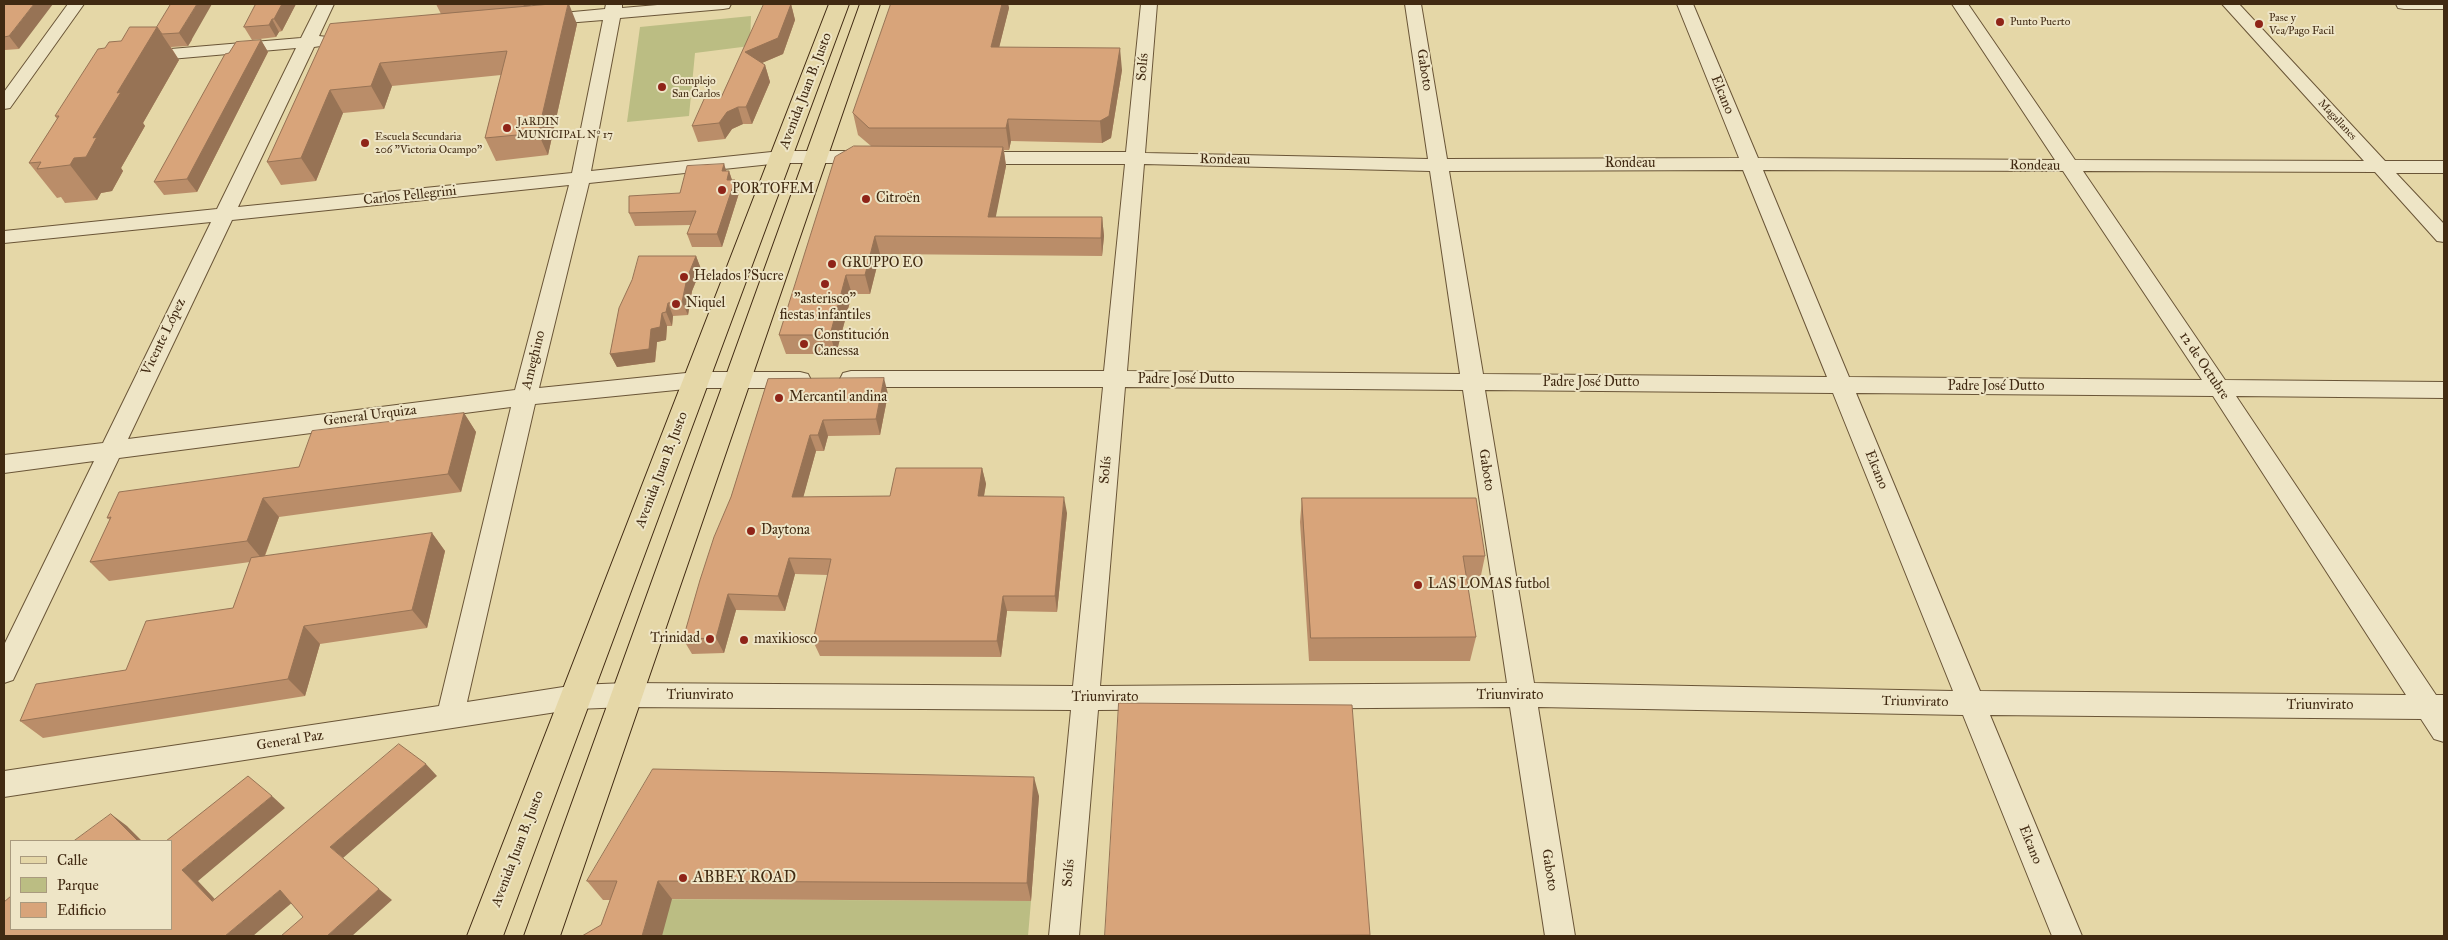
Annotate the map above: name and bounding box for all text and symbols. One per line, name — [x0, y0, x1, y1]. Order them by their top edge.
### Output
place label: Pase y Vea/Pago Facil — [2269, 11, 2334, 37]
place label: Punto Puerto — [2010, 15, 2070, 29]
marker: Punto Puerto — [1994, 16, 2006, 28]
marker: Pase y Vea/Pago Facil — [2253, 18, 2265, 30]
street label: Avenida Juan B. Justo — [776, 31, 836, 151]
street label: Gaboto — [1412, 48, 1436, 92]
street label: Solís — [1133, 52, 1153, 82]
street label: Elcano — [1707, 73, 1737, 117]
place label: Complejo San Carlos — [672, 74, 720, 100]
marker: Complejo San Carlos — [656, 81, 668, 93]
street label: Magallanes — [2315, 97, 2359, 143]
place label: JARDIN MUNICIPAL N° 17 — [517, 115, 613, 141]
marker: JARDIN MUNICIPAL N° 17 — [501, 122, 513, 134]
place label: Escuela Secundaria 206 "Victoria Ocampo" — [375, 130, 482, 156]
marker: Escuela Secundaria 206 "Victoria Ocampo" — [359, 137, 371, 149]
street label: Rondeau — [1200, 151, 1250, 169]
street label: Rondeau — [1605, 156, 1655, 172]
street label: Rondeau — [2010, 157, 2060, 175]
place label: PORTOFEM — [732, 182, 814, 198]
street label: Carlos Pellegrini — [363, 183, 457, 209]
marker: PORTOFEM — [716, 184, 728, 196]
place label: Citroën — [876, 191, 920, 207]
marker: Citroën — [860, 193, 872, 205]
place label: GRUPPO EO — [842, 256, 923, 272]
marker: GRUPPO EO — [826, 258, 838, 270]
place label: Helados l'Sucre — [694, 269, 783, 285]
marker: Helados l'Sucre — [678, 271, 690, 283]
marker: "asterisco" fiestas infantiles — [819, 278, 831, 290]
place label: "asterisco" fiestas infantiles — [779, 292, 871, 324]
street label: Vicente López — [138, 296, 190, 378]
place label: Niquel — [686, 296, 725, 312]
marker: Niquel — [670, 298, 682, 310]
place label: Constitución Canessa — [814, 328, 889, 361]
street label: Ameghino — [519, 329, 549, 391]
street label: 12 de Octubre — [2175, 329, 2233, 403]
marker: Constitución Canessa — [798, 338, 810, 350]
street label: Padre José Dutto — [1138, 372, 1234, 388]
street label: Padre José Dutto — [1543, 375, 1639, 391]
street label: Padre José Dutto — [1948, 379, 2044, 395]
place label: Mercantil andina — [789, 390, 887, 406]
marker: Mercantil andina — [773, 392, 785, 404]
street label: General Urquiza — [322, 402, 418, 430]
street label: Avenida Juan B. Justo — [632, 410, 692, 530]
street label: Gaboto — [1474, 448, 1498, 492]
street label: Elcano — [1861, 448, 1891, 492]
street label: Solís — [1096, 455, 1116, 485]
place label: Daytona — [761, 523, 810, 539]
marker: Daytona — [745, 525, 757, 537]
place label: LAS LOMAS futbol — [1428, 577, 1550, 593]
marker: LAS LOMAS futbol — [1412, 579, 1424, 591]
place label: Trinidad — [650, 631, 700, 647]
place label: maxikiosco — [754, 632, 817, 648]
marker: Trinidad — [704, 633, 716, 645]
marker: maxikiosco — [738, 634, 750, 646]
street label: Triunvirato — [667, 688, 733, 704]
street label: Triunvirato — [1477, 688, 1543, 704]
street label: Triunvirato — [1072, 690, 1138, 706]
street label: Triunvirato — [1881, 693, 1949, 711]
street label: Triunvirato — [2287, 698, 2353, 714]
street label: General Paz — [255, 727, 325, 755]
street label: Avenida Juan B. Justo — [488, 789, 548, 909]
street label: Elcano — [2015, 823, 2045, 867]
legend — [10, 840, 172, 930]
street label: Gaboto — [1537, 848, 1561, 892]
text: Calle — [57, 851, 88, 869]
street label: Solís — [1059, 858, 1079, 888]
place label: ABBEY ROAD — [693, 868, 796, 888]
marker: ABBEY ROAD — [677, 872, 689, 884]
text: Parque — [57, 876, 99, 894]
text: Edificio — [57, 901, 106, 919]

